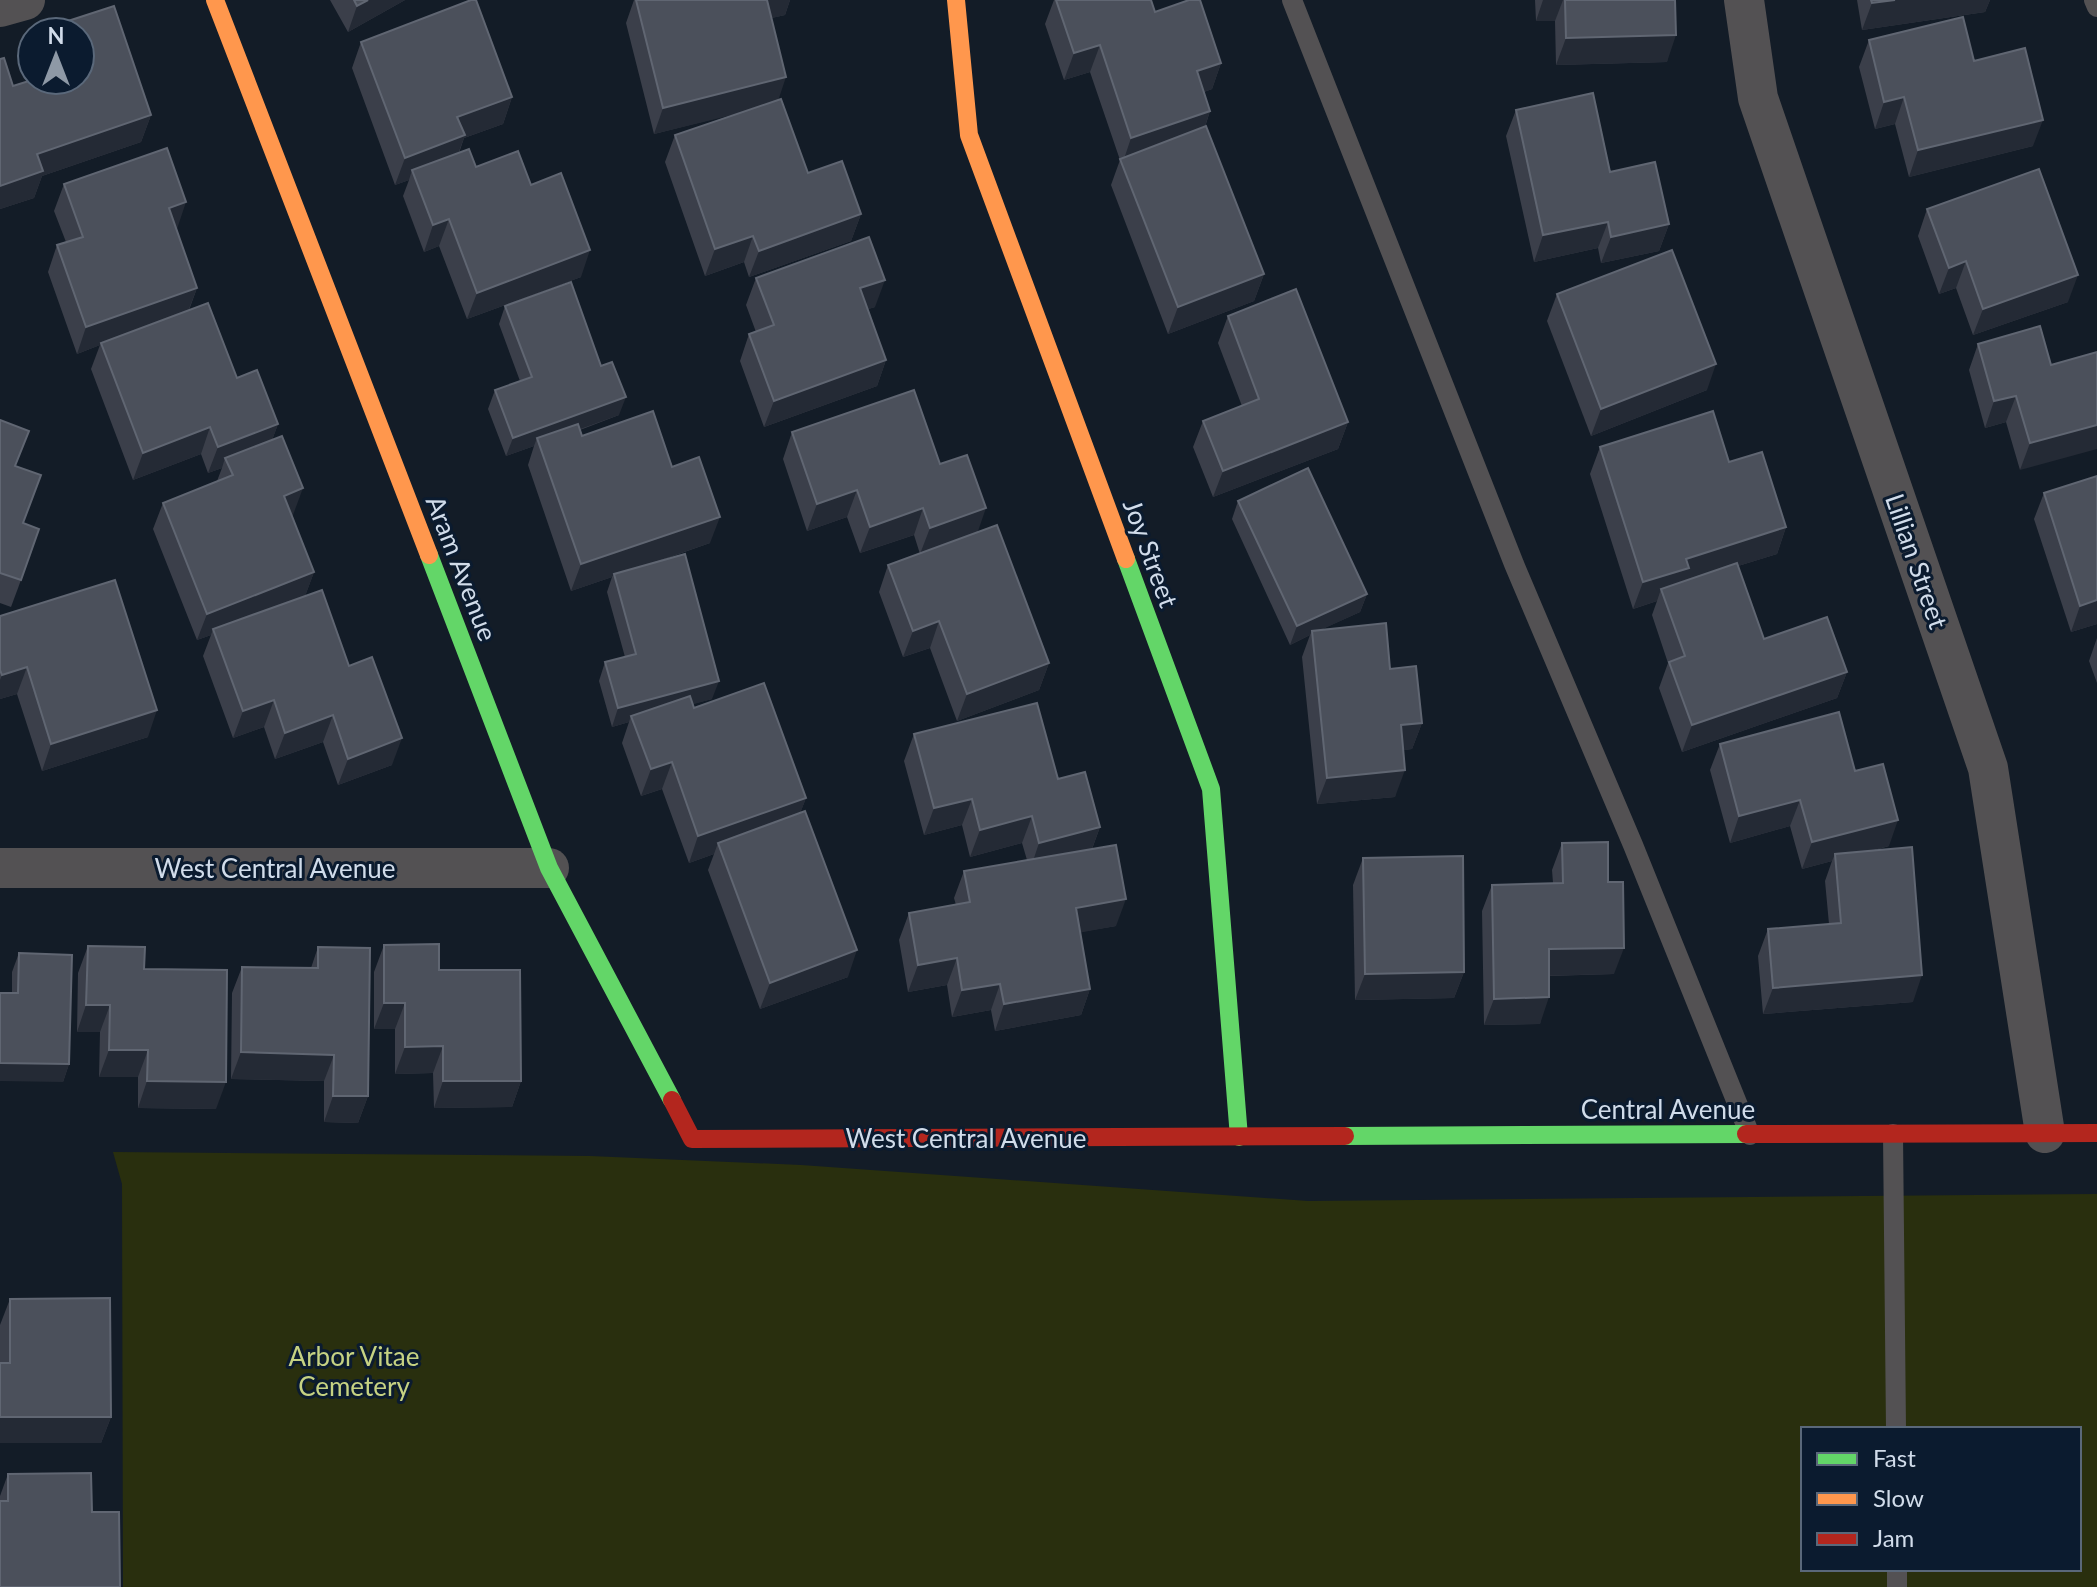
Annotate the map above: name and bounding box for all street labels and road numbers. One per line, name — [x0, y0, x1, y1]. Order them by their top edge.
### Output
street label: Lillian Street — [1879, 489, 1955, 633]
street label: Aram Avenue — [420, 491, 504, 645]
street label: Joy Street — [1117, 495, 1186, 612]
street label: West Central Avenue — [154, 852, 396, 884]
street label: Central Avenue — [1581, 1093, 1755, 1125]
street label: West Central Avenue — [845, 1122, 1087, 1154]

